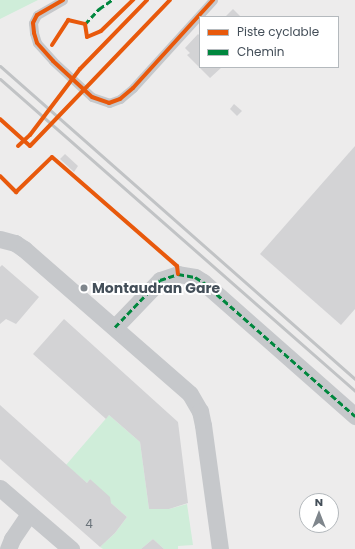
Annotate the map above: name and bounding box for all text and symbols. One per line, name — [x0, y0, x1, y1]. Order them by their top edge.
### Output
legend — [199, 16, 339, 68]
text: Piste cyclable — [237, 23, 319, 40]
text: Chemin — [237, 43, 284, 60]
place label: Montaudran Gare — [92, 280, 220, 296]
marker: Montaudran Gare — [79, 283, 89, 293]
north arrow — [299, 493, 339, 533]
text: N — [315, 494, 323, 510]
house number: 4 — [85, 517, 93, 531]

